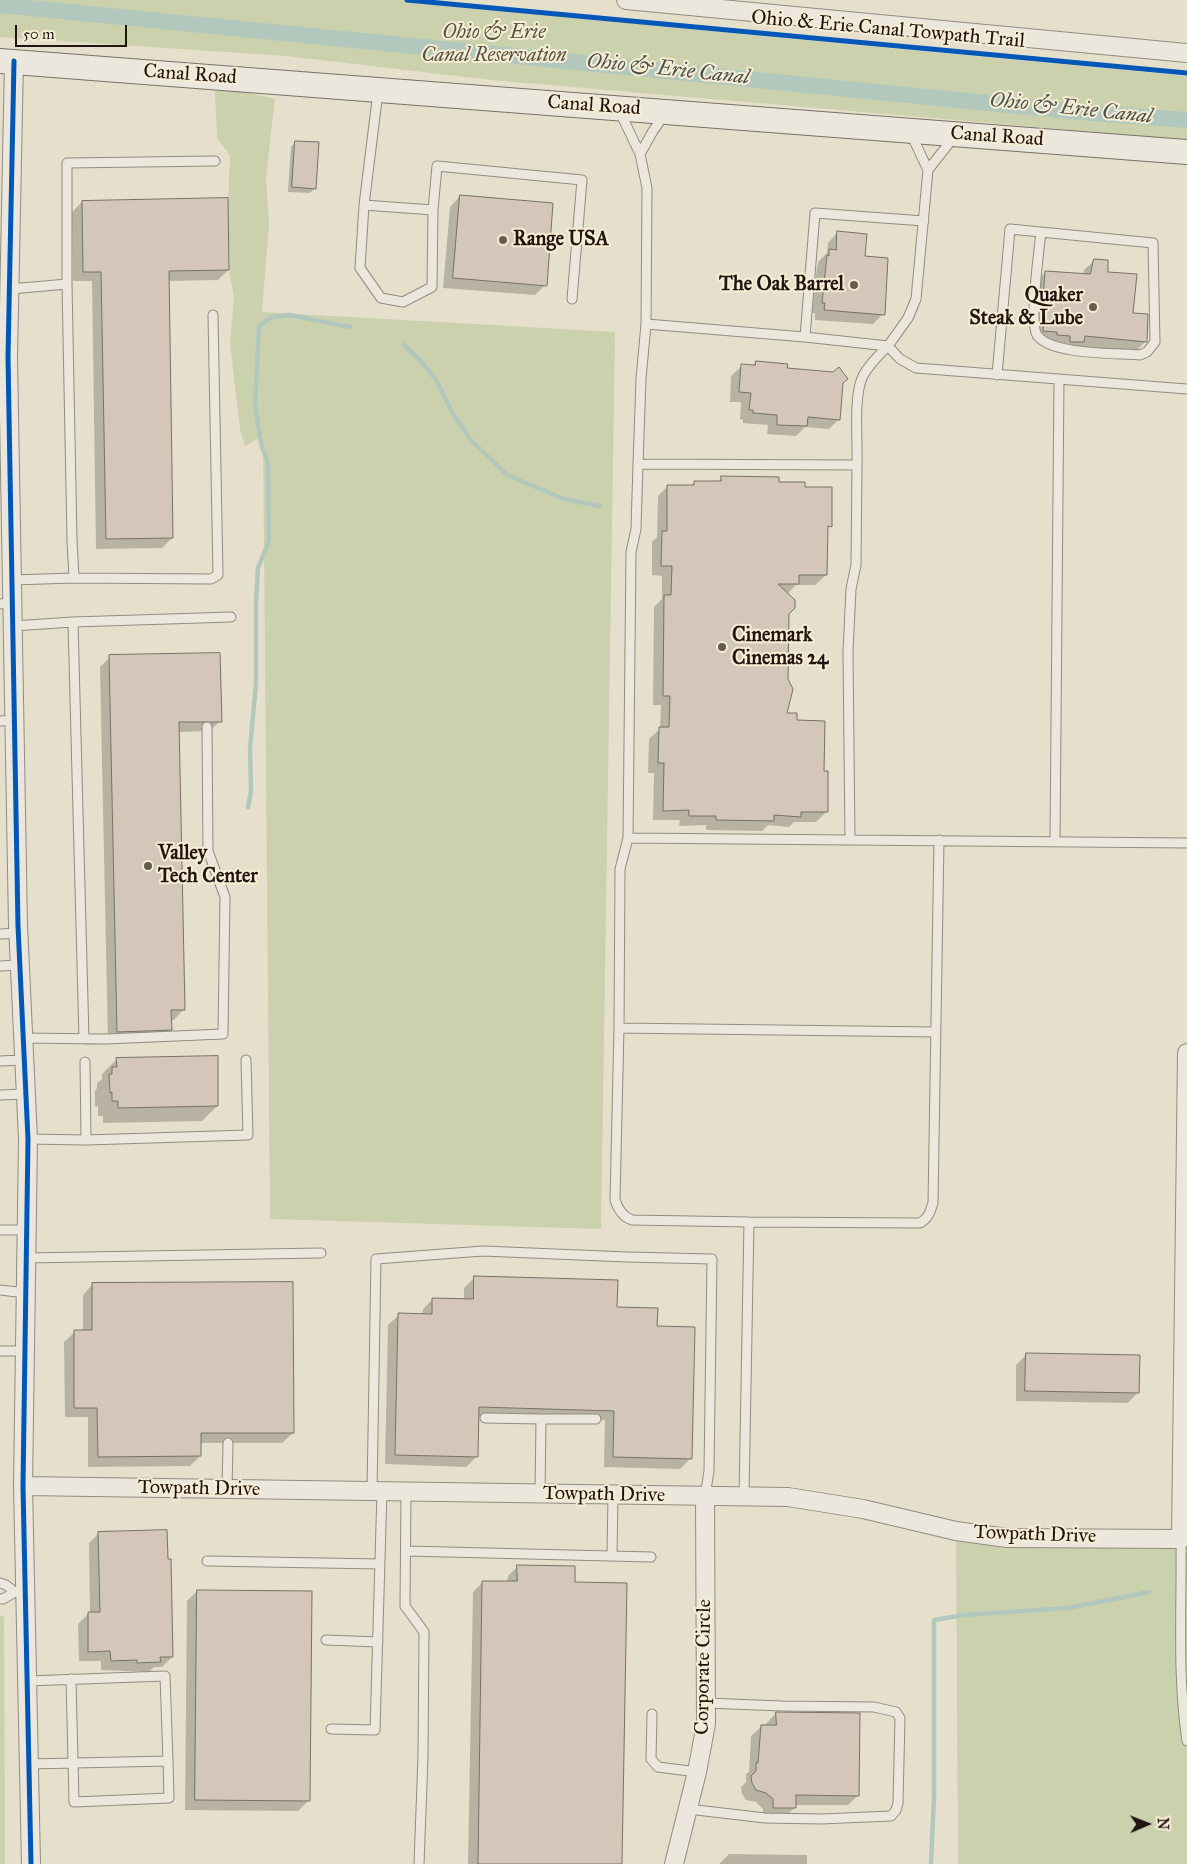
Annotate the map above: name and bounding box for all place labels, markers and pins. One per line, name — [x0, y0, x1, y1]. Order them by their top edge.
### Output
place label: Range USA — [513, 228, 609, 252]
marker: Range USA — [497, 234, 509, 246]
place label: The Oak Barrel — [719, 273, 844, 297]
marker: The Oak Barrel — [848, 279, 860, 291]
place label: Quaker Steak & Lube — [969, 284, 1083, 331]
marker: Quaker Steak & Lube — [1087, 301, 1099, 313]
place label: Cinemark Cinemas 24 — [732, 624, 828, 671]
marker: Cinemark Cinemas 24 — [716, 641, 728, 653]
place label: Valley Tech Center — [158, 842, 258, 889]
marker: Valley Tech Center — [142, 860, 154, 872]

